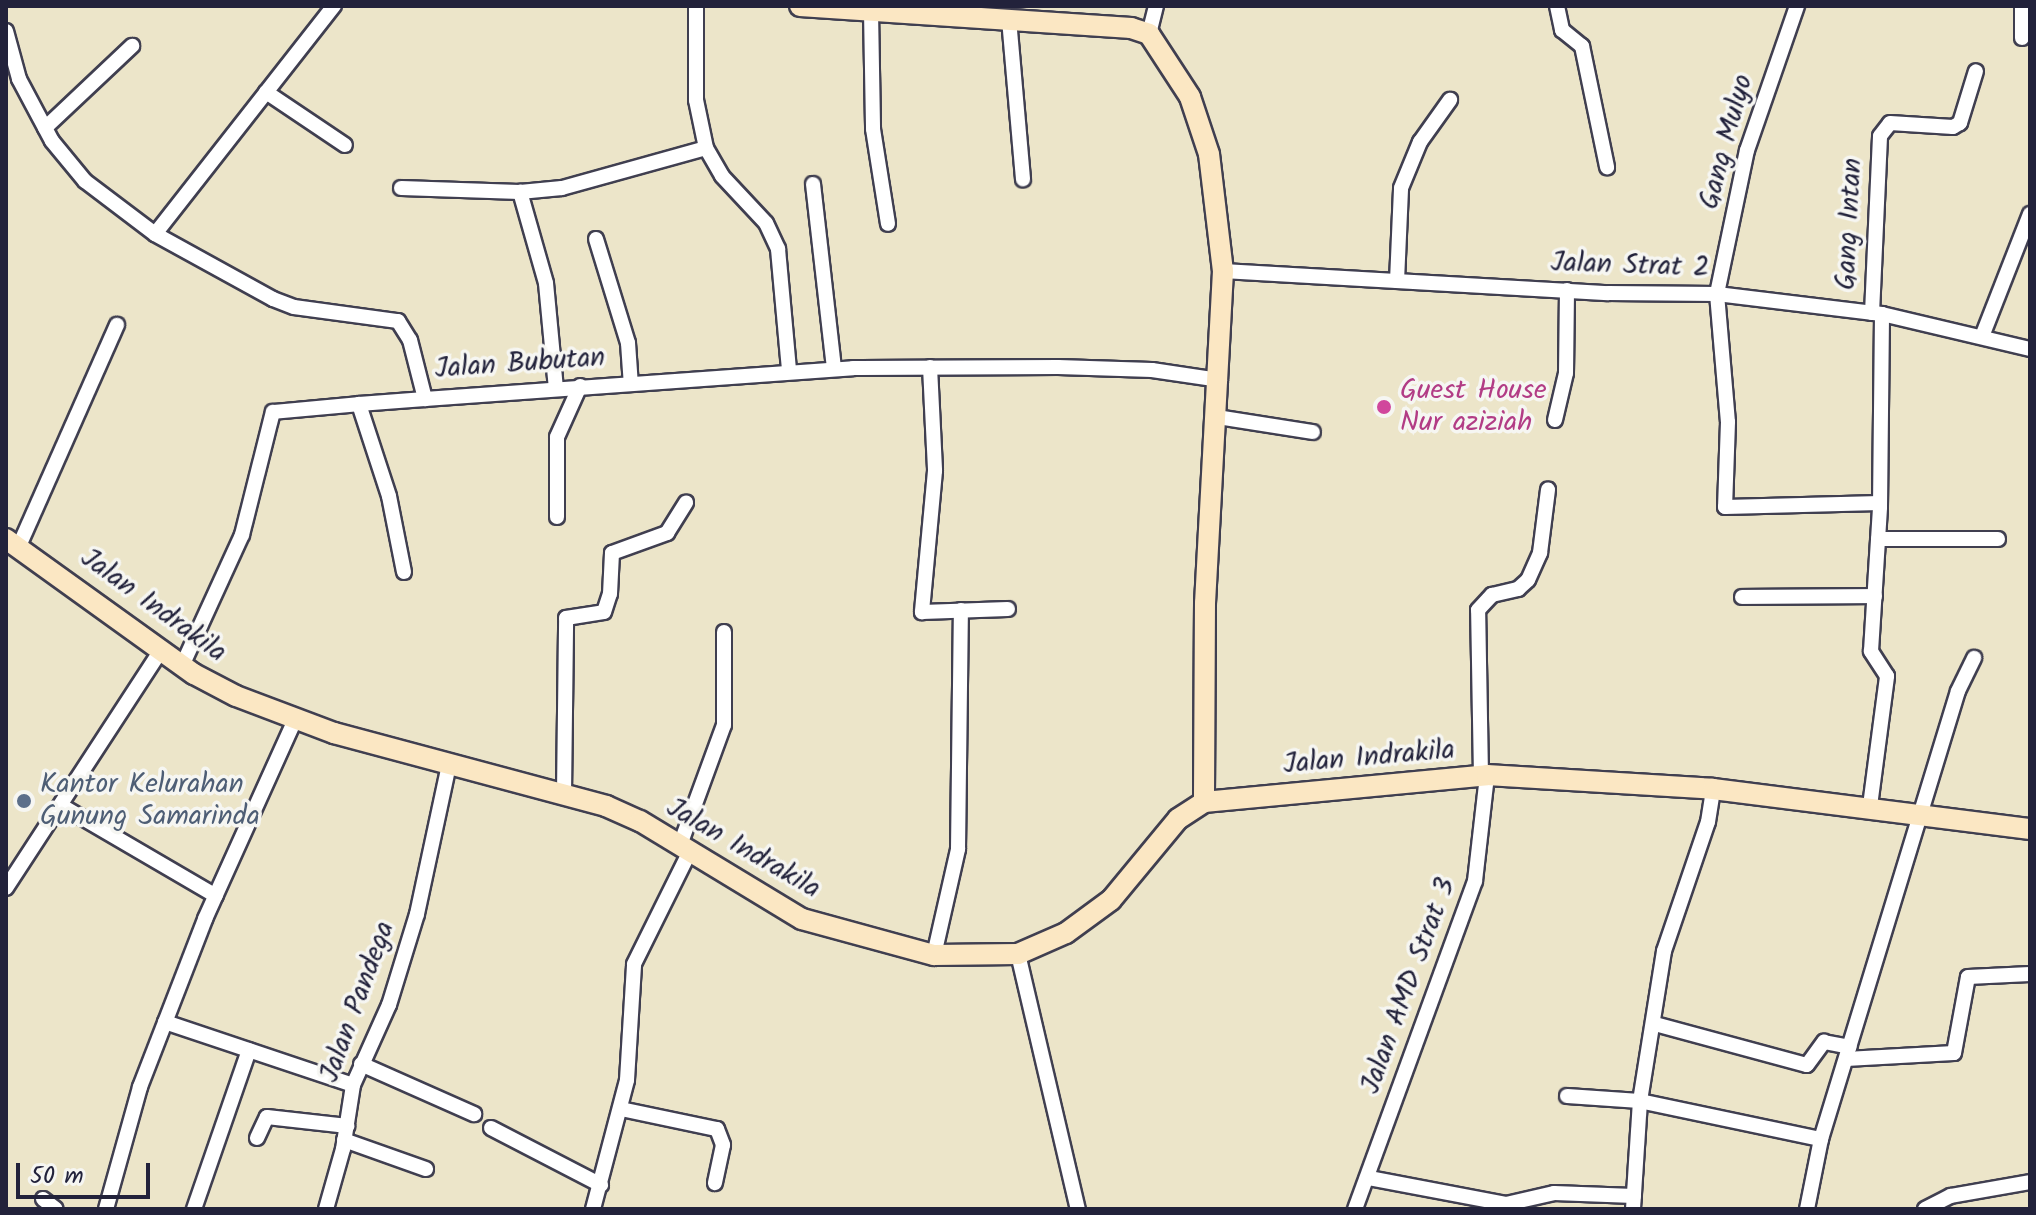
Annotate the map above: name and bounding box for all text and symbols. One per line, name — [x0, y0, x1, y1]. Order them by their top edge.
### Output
street label: Gang Mulyo — [1693, 71, 1761, 213]
street label: Gang Intan — [1830, 157, 1870, 291]
street label: Jalan Strat 2 — [1550, 246, 1710, 286]
street label: Jalan Bubutan — [434, 341, 606, 387]
place label: Guest House Nur aziziah — [1400, 374, 1547, 440]
marker: Guest House Nur aziziah — [1375, 398, 1393, 416]
street label: Jalan Indrakila — [73, 542, 233, 670]
street label: Jalan Indrakila — [1282, 734, 1456, 782]
place label: Kantor Kelurahan Gunung Samarinda — [40, 768, 260, 834]
street label: Jalan Indrakila — [660, 791, 826, 907]
marker: Kantor Kelurahan Gunung Samarinda — [15, 792, 33, 810]
street label: Jalan AMD Strat 3 — [1354, 874, 1464, 1098]
street label: Jalan Pandega — [313, 917, 403, 1087]
scale bar — [20, 1147, 154, 1197]
text: 50 m — [30, 1157, 84, 1196]

